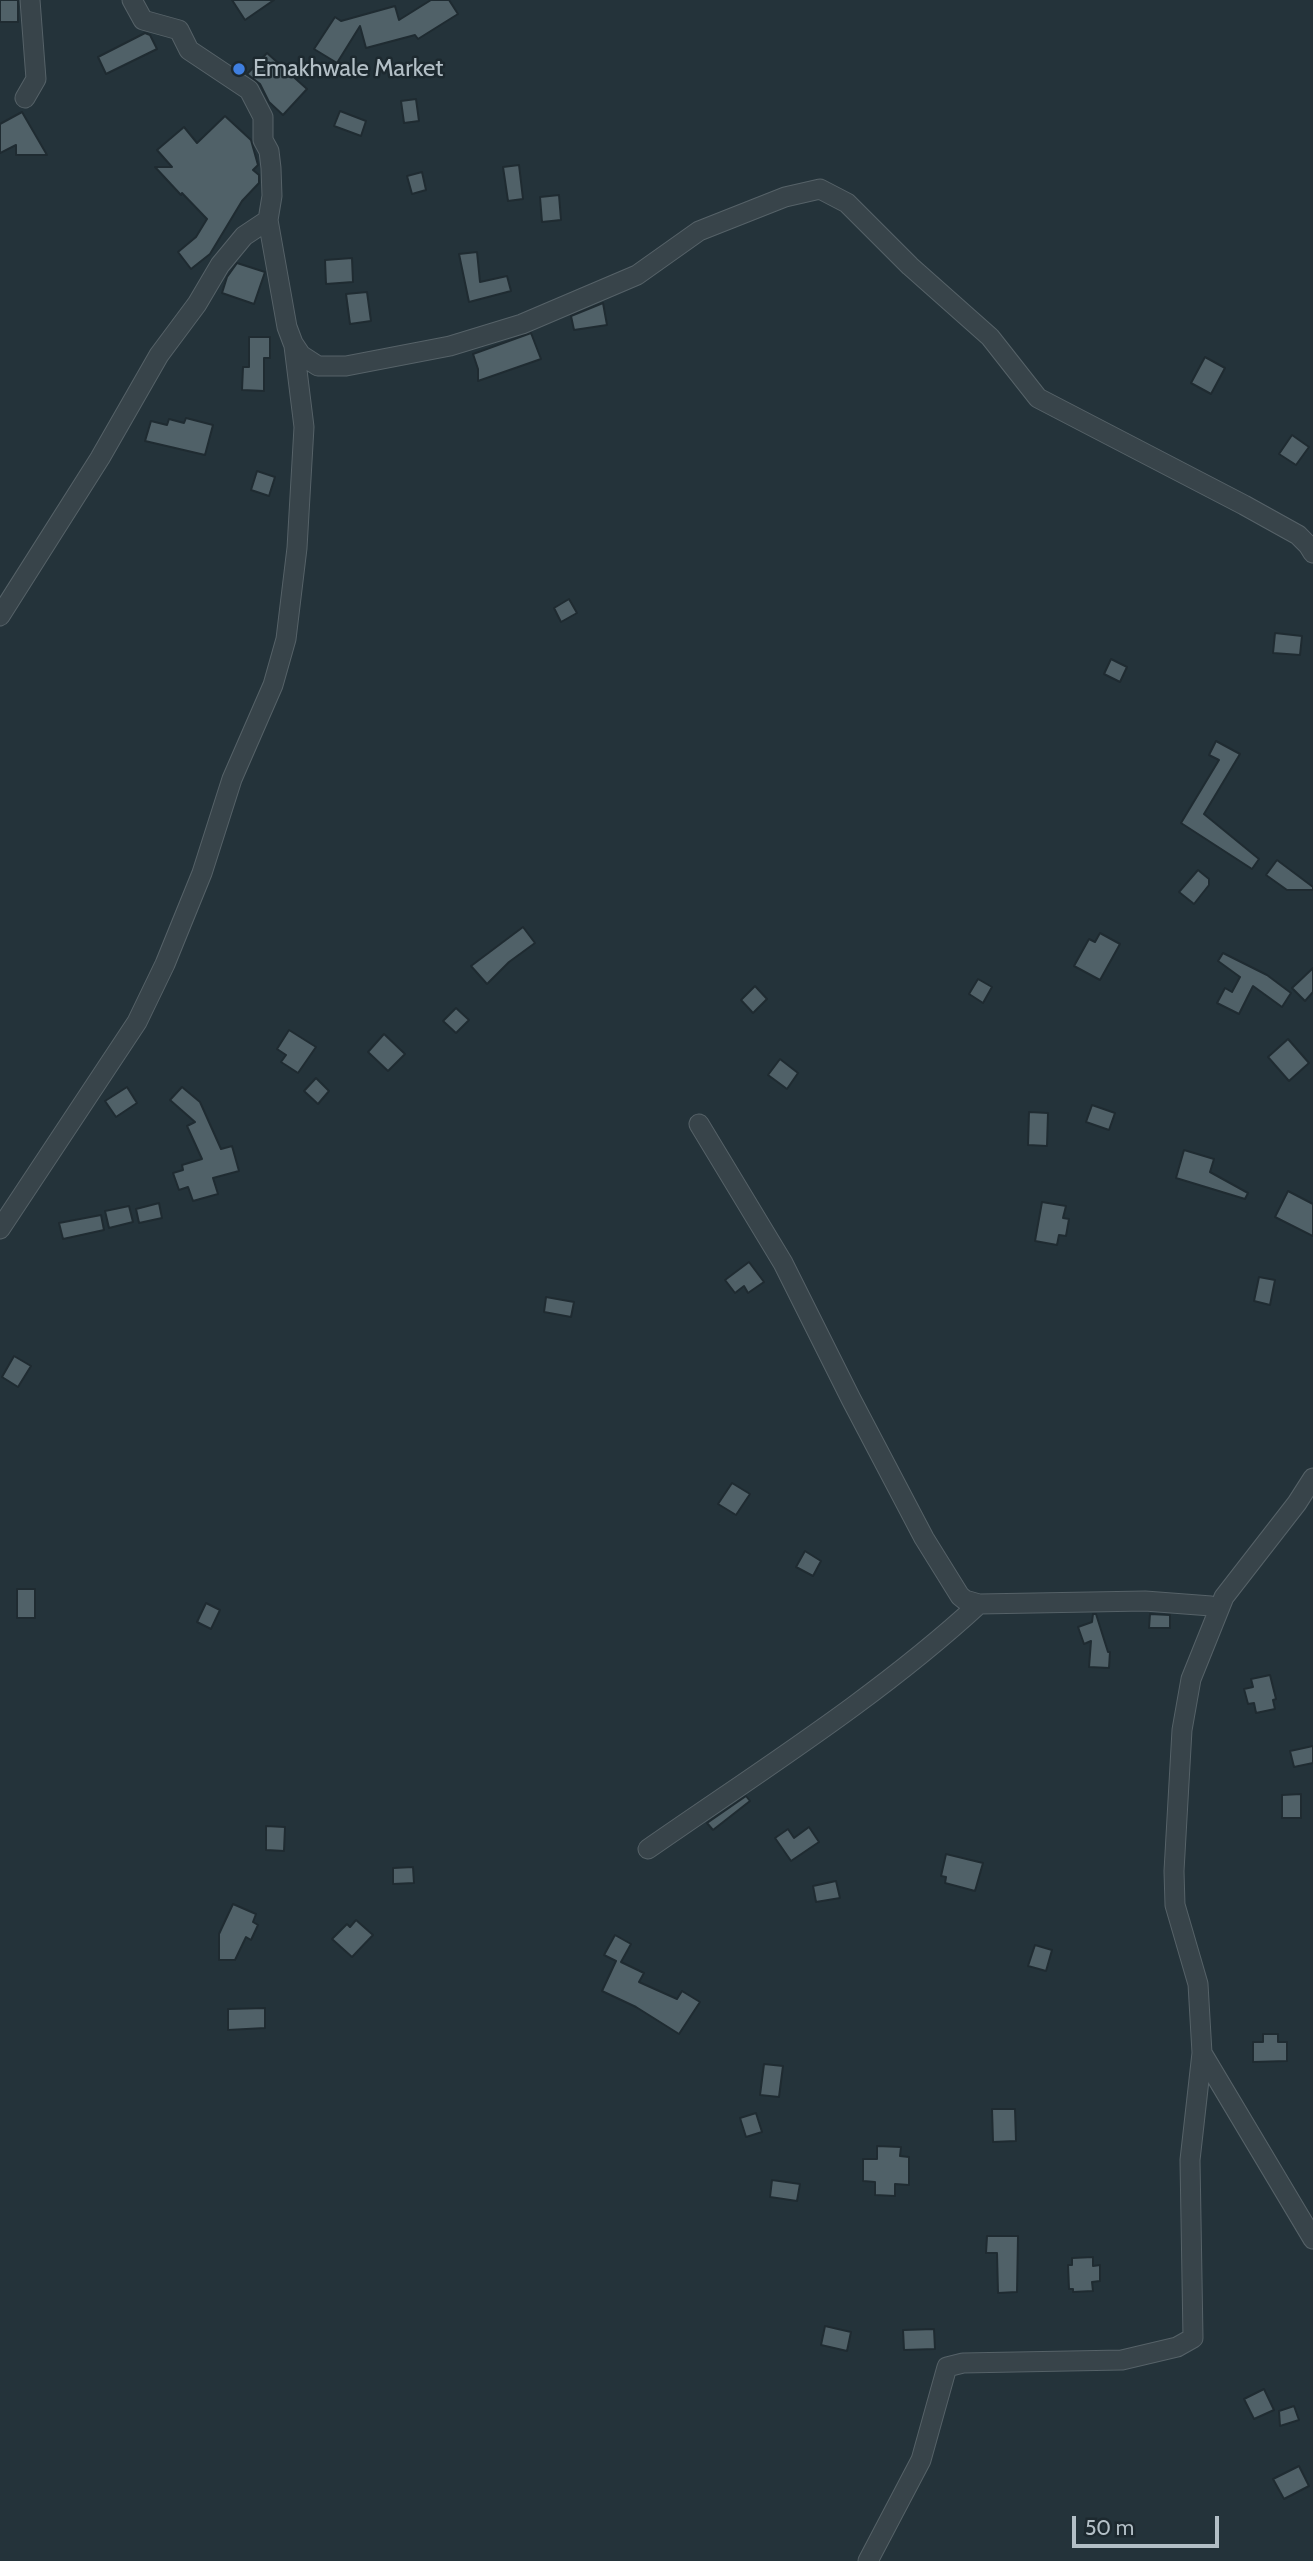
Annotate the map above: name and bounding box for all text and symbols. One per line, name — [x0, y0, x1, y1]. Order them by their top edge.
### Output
place label: Emakhwale Market — [253, 55, 443, 83]
marker: Emakhwale Market — [231, 61, 247, 77]
scale bar — [1075, 2502, 1222, 2546]
text: 50 m — [1085, 2515, 1134, 2540]

